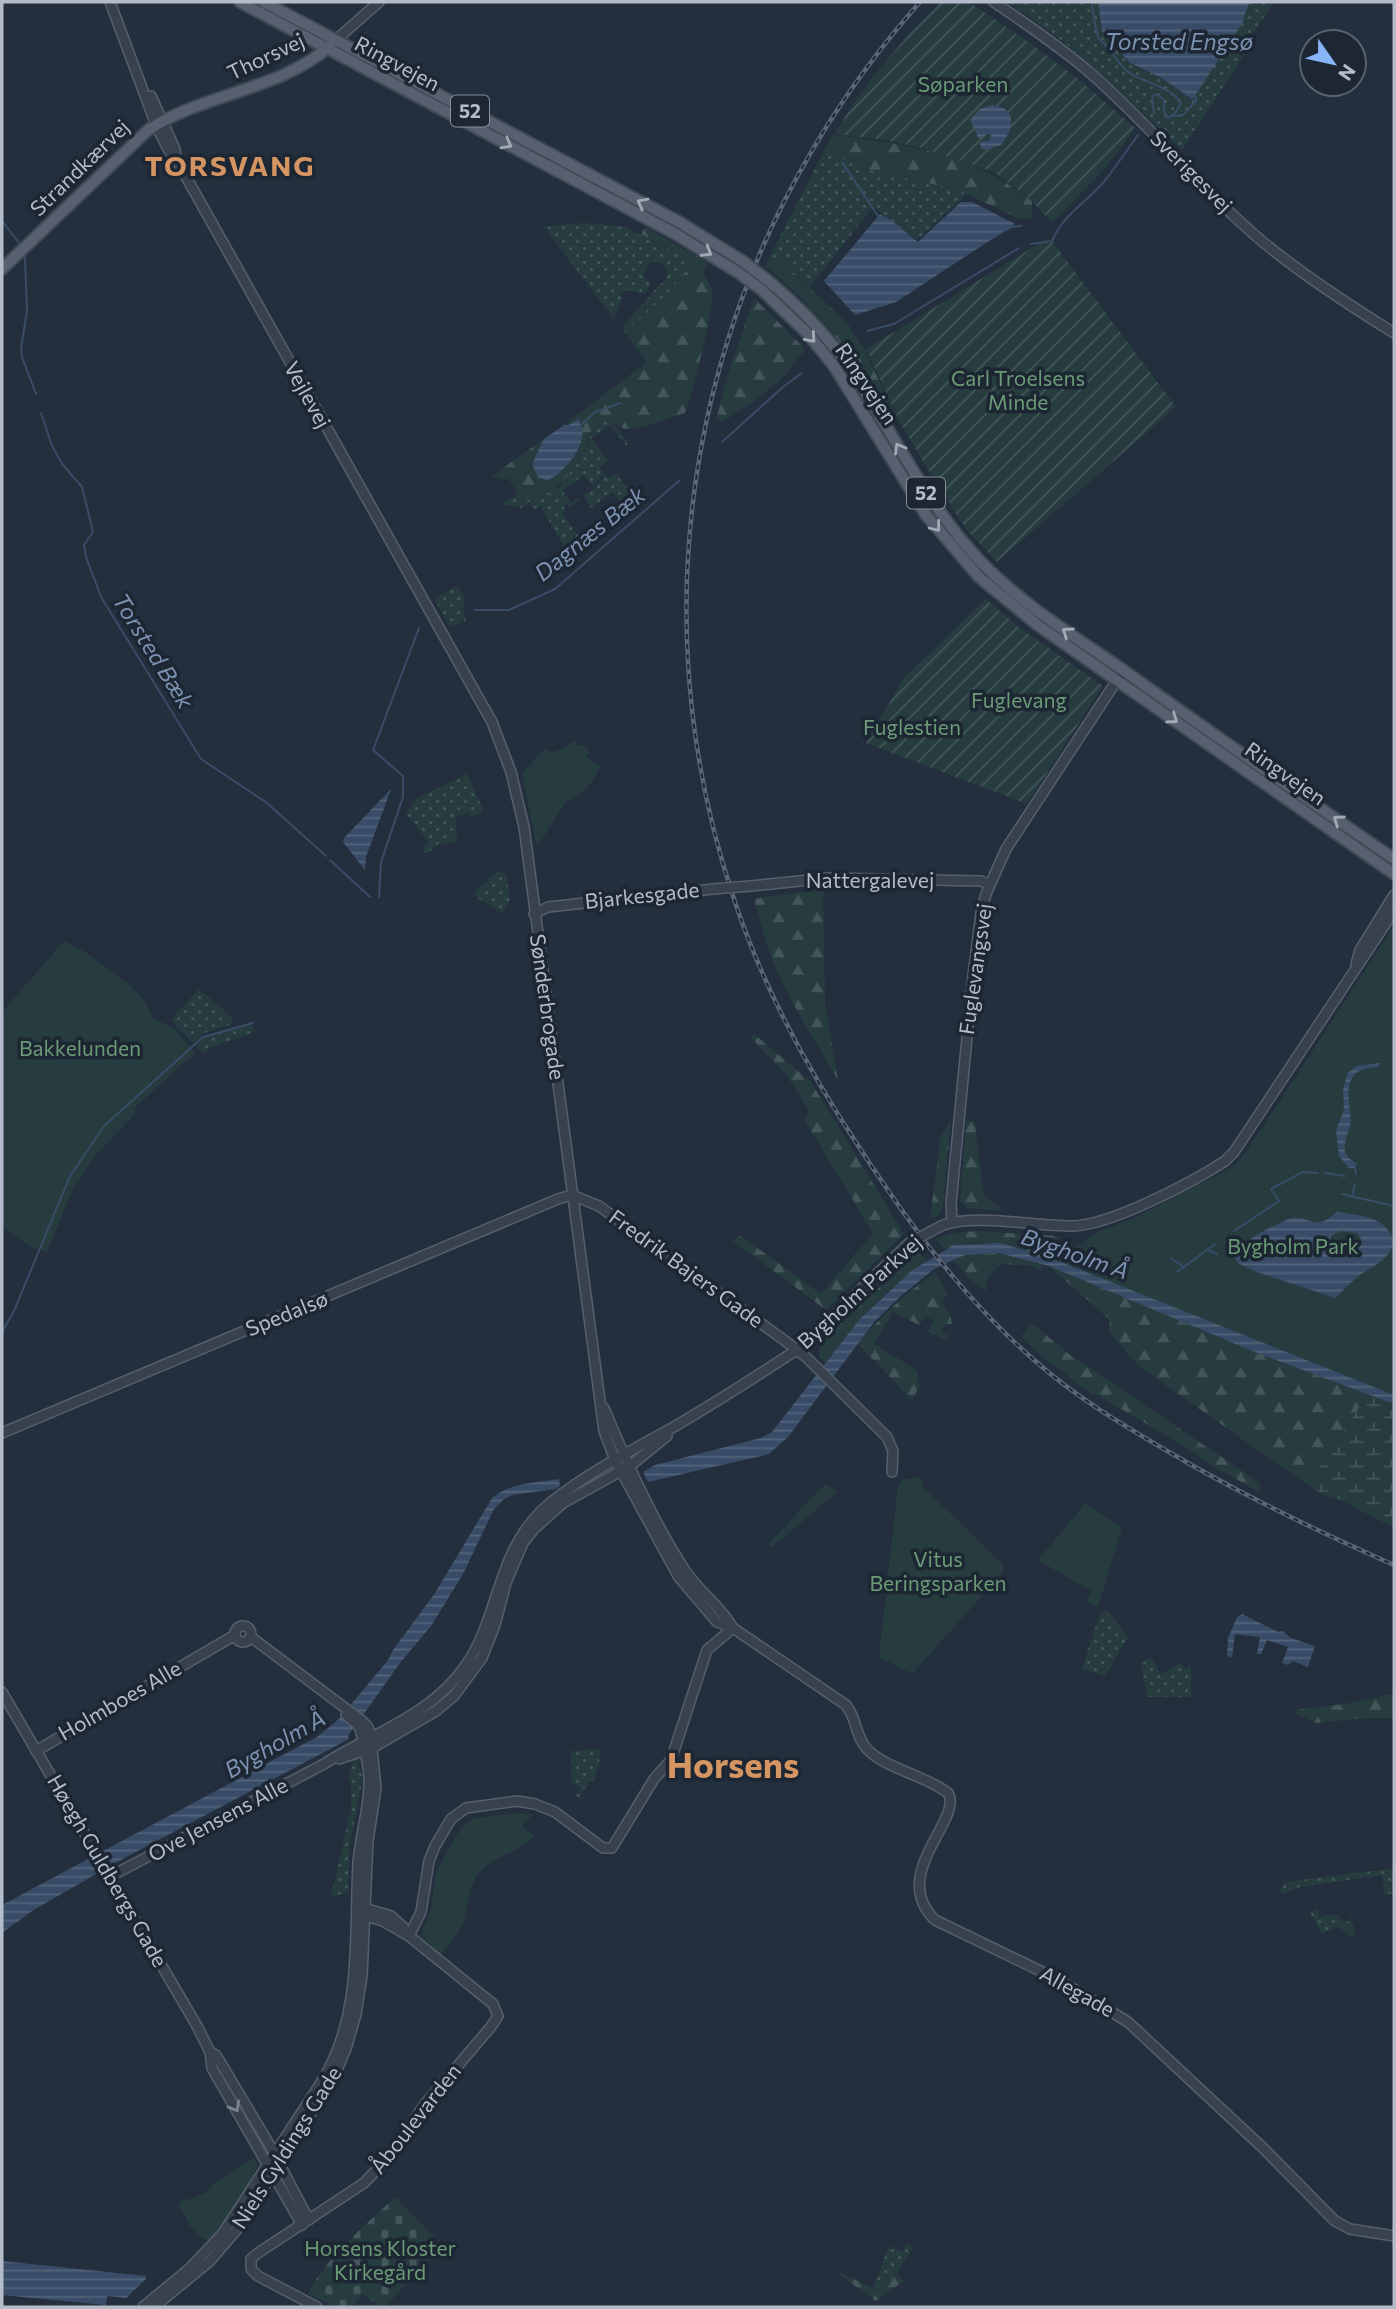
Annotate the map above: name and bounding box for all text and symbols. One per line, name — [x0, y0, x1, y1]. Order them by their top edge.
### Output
street label: Thorsvej — [223, 27, 308, 84]
water label: Torsted Engsø — [1105, 27, 1253, 55]
north arrow — [1298, 28, 1368, 98]
street label: Ringvejen — [351, 30, 445, 96]
text: N — [1334, 60, 1361, 85]
park label: Søparken — [918, 71, 1008, 96]
road number: 52 — [451, 96, 489, 127]
street label: Strandkærvej — [24, 114, 134, 220]
street label: Sverigesvej — [1146, 125, 1238, 217]
one-way arrow — [500, 136, 512, 149]
district label: TORSVANG — [144, 148, 316, 182]
one-way arrow — [637, 198, 650, 211]
one-way arrow — [700, 243, 713, 256]
one-way arrow — [802, 329, 815, 342]
street label: Ringvejen — [831, 338, 904, 429]
street label: Vejlevej — [280, 357, 337, 432]
park label: Carl Troelsens Minde — [951, 365, 1085, 414]
one-way arrow — [894, 443, 907, 456]
road number: 52 — [907, 478, 945, 508]
water label: Dagnæs Bæk — [528, 480, 651, 586]
one-way arrow — [927, 519, 940, 532]
water label: Torsted Bæk — [107, 587, 201, 714]
one-way arrow — [1062, 628, 1075, 640]
park label: Fuglevang — [971, 687, 1067, 712]
one-way arrow — [1165, 711, 1178, 724]
park label: Fuglestien — [863, 714, 961, 739]
street label: Ringvejen — [1241, 736, 1331, 810]
one-way arrow — [1333, 816, 1346, 828]
street label: Nattergalevej — [806, 867, 934, 892]
street label: Bjarkesgade — [583, 876, 700, 913]
street label: Fuglevangsvej — [953, 902, 996, 1036]
street label: Sønderbrogade — [526, 932, 571, 1081]
park label: Bakkelunden — [19, 1035, 141, 1060]
street label: Fredrik Bajers Gade — [605, 1204, 769, 1332]
water label: Bygholm Å — [1018, 1222, 1133, 1285]
street label: Bygholm Parkvej — [792, 1229, 926, 1353]
park label: Bygholm Park — [1227, 1233, 1359, 1258]
street label: Spedalsø — [242, 1285, 331, 1340]
park label: Vitus Beringsparken — [869, 1546, 1007, 1595]
street label: Holmboes Alle — [53, 1654, 185, 1745]
water label: Bygholm Å — [219, 1703, 330, 1783]
district label: Horsens — [667, 1742, 799, 1785]
street label: Høegh Guldbergs Gade — [43, 1770, 174, 1971]
street label: Ove Jensens Alle — [143, 1771, 291, 1866]
street label: Allegade — [1036, 1960, 1119, 2021]
street label: Åboulevarden — [364, 2058, 465, 2178]
street label: Niels Gyldings Gade — [226, 2062, 346, 2233]
one-way arrow — [227, 2100, 240, 2113]
park label: Horsens Kloster Kirkegård — [304, 2235, 456, 2284]

